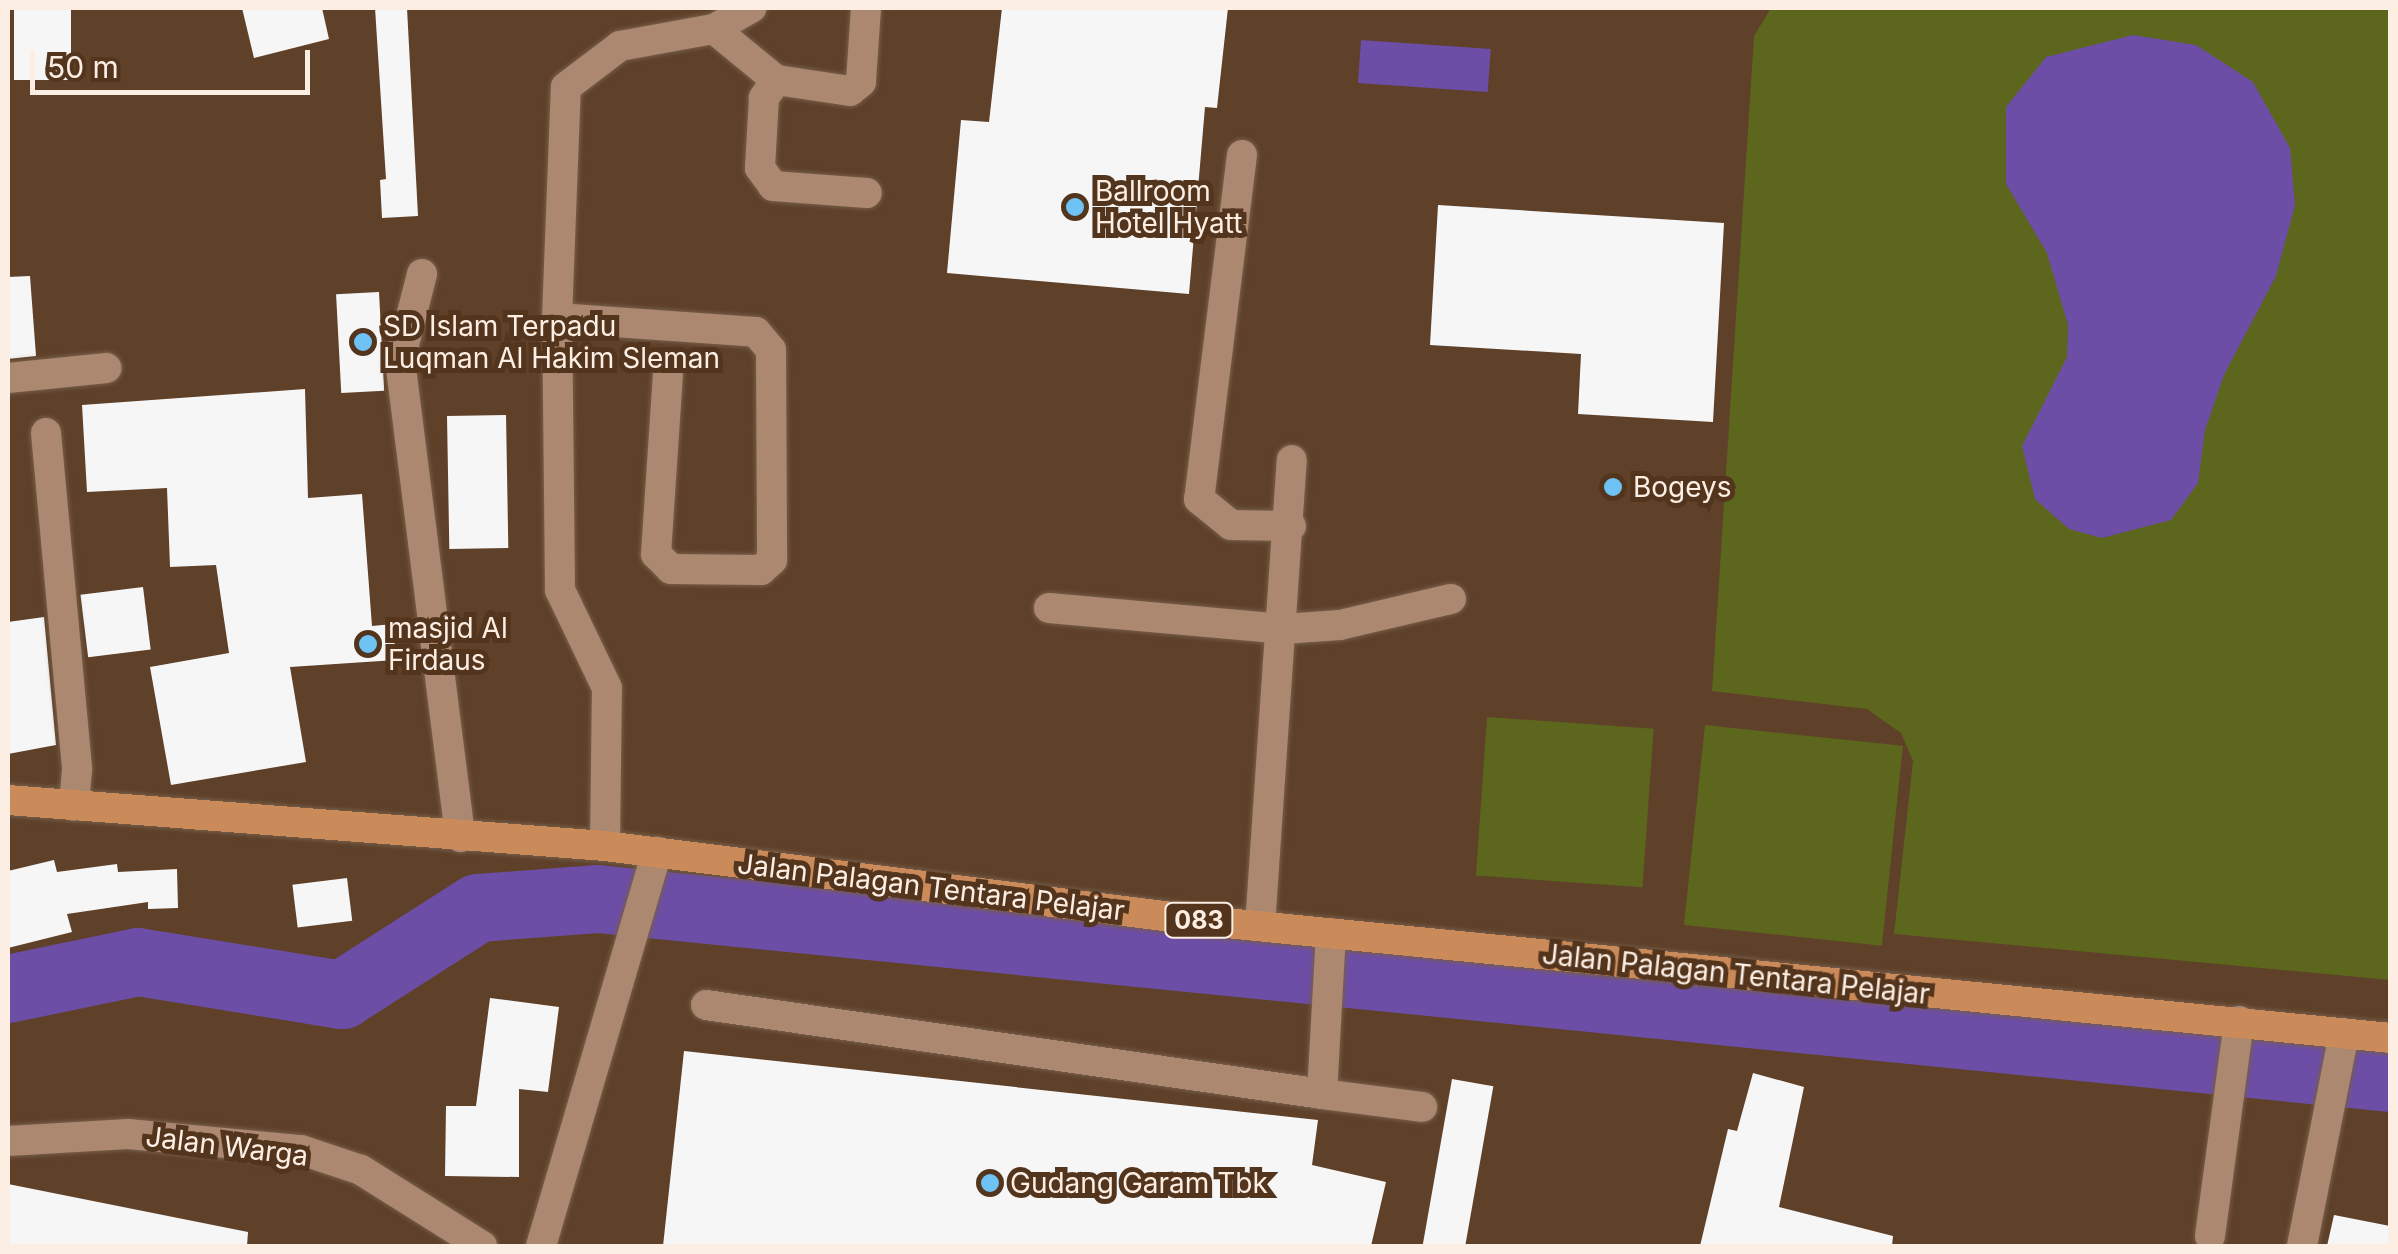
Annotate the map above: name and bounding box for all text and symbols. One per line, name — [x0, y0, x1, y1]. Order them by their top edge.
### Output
scale bar — [35, 30, 315, 92]
text: 50 m — [47, 49, 119, 85]
place label: Ballroom Hotel Hyatt — [1095, 174, 1242, 240]
marker: Ballroom Hotel Hyatt — [1064, 196, 1086, 218]
place label: SD Islam Terpadu Luqman Al Hakim Sleman — [383, 309, 720, 375]
marker: SD Islam Terpadu Luqman Al Hakim Sleman — [352, 331, 374, 353]
place label: Bogeys — [1633, 470, 1732, 504]
marker: Bogeys — [1602, 476, 1624, 498]
place label: masjid Al Firdaus — [388, 611, 508, 677]
marker: masjid Al Firdaus — [357, 633, 379, 655]
street label: Jalan Palagan Tentara Pelajar — [736, 847, 1126, 927]
road number: 083 — [1164, 900, 1234, 940]
street label: Jalan Palagan Tentara Pelajar — [1541, 937, 1931, 1011]
street label: Jalan Warga — [144, 1119, 310, 1173]
place label: Gudang Garam Tbk — [1010, 1166, 1268, 1200]
marker: Gudang Garam Tbk — [979, 1172, 1001, 1194]

